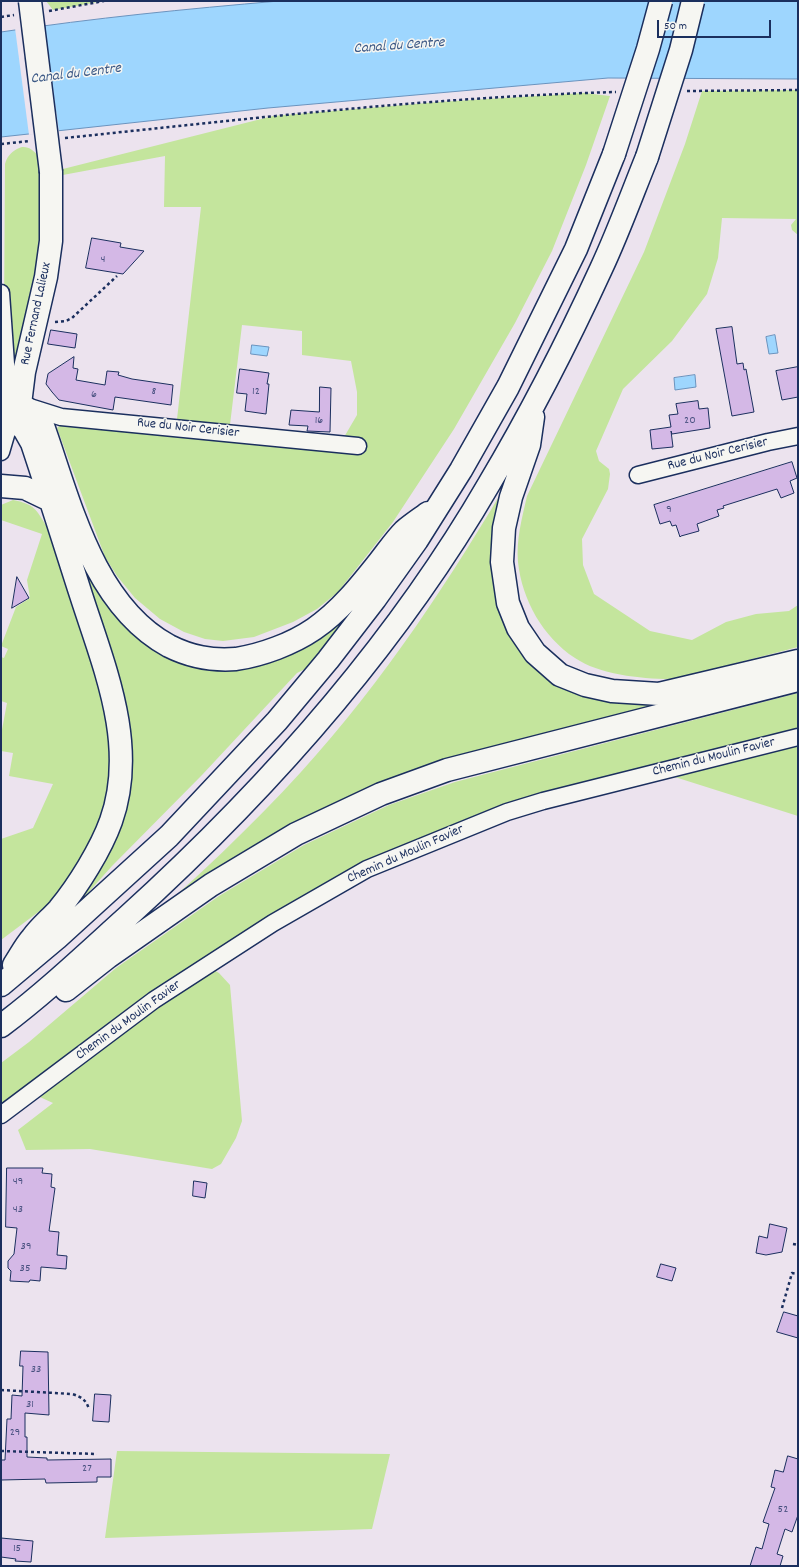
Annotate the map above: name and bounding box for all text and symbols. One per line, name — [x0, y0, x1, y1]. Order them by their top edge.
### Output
scale bar — [659, 12, 773, 38]
text: 50 m — [664, 18, 687, 35]
water label: Canal du Centre — [353, 35, 445, 59]
water label: Canal du Centre — [30, 61, 122, 89]
house number: 4 — [101, 253, 105, 267]
street label: Rue Fernand Lalieux — [18, 261, 56, 367]
house number: 8 — [152, 385, 156, 399]
house number: 12 — [252, 385, 260, 399]
house number: 6 — [91, 388, 97, 402]
house number: 16 — [315, 414, 323, 428]
house number: 20 — [684, 414, 696, 428]
street label: Rue du Noir Cerisier — [136, 415, 240, 443]
street label: Rue du Noir Cerisier — [666, 434, 770, 476]
house number: 9 — [666, 503, 672, 517]
street label: Chemin du Moulin Favier — [651, 735, 777, 781]
street label: Chemin du Moulin Favier — [345, 822, 467, 888]
street label: Chemin du Moulin Favier — [73, 977, 185, 1065]
house number: 49 — [13, 1175, 23, 1189]
house number: 43 — [13, 1203, 23, 1217]
house number: 39 — [21, 1240, 31, 1254]
house number: 35 — [20, 1262, 30, 1276]
house number: 33 — [31, 1363, 41, 1377]
house number: 31 — [26, 1398, 34, 1412]
house number: 29 — [10, 1426, 20, 1440]
house number: 27 — [82, 1462, 92, 1476]
house number: 52 — [778, 1503, 788, 1517]
house number: 15 — [13, 1542, 21, 1556]

